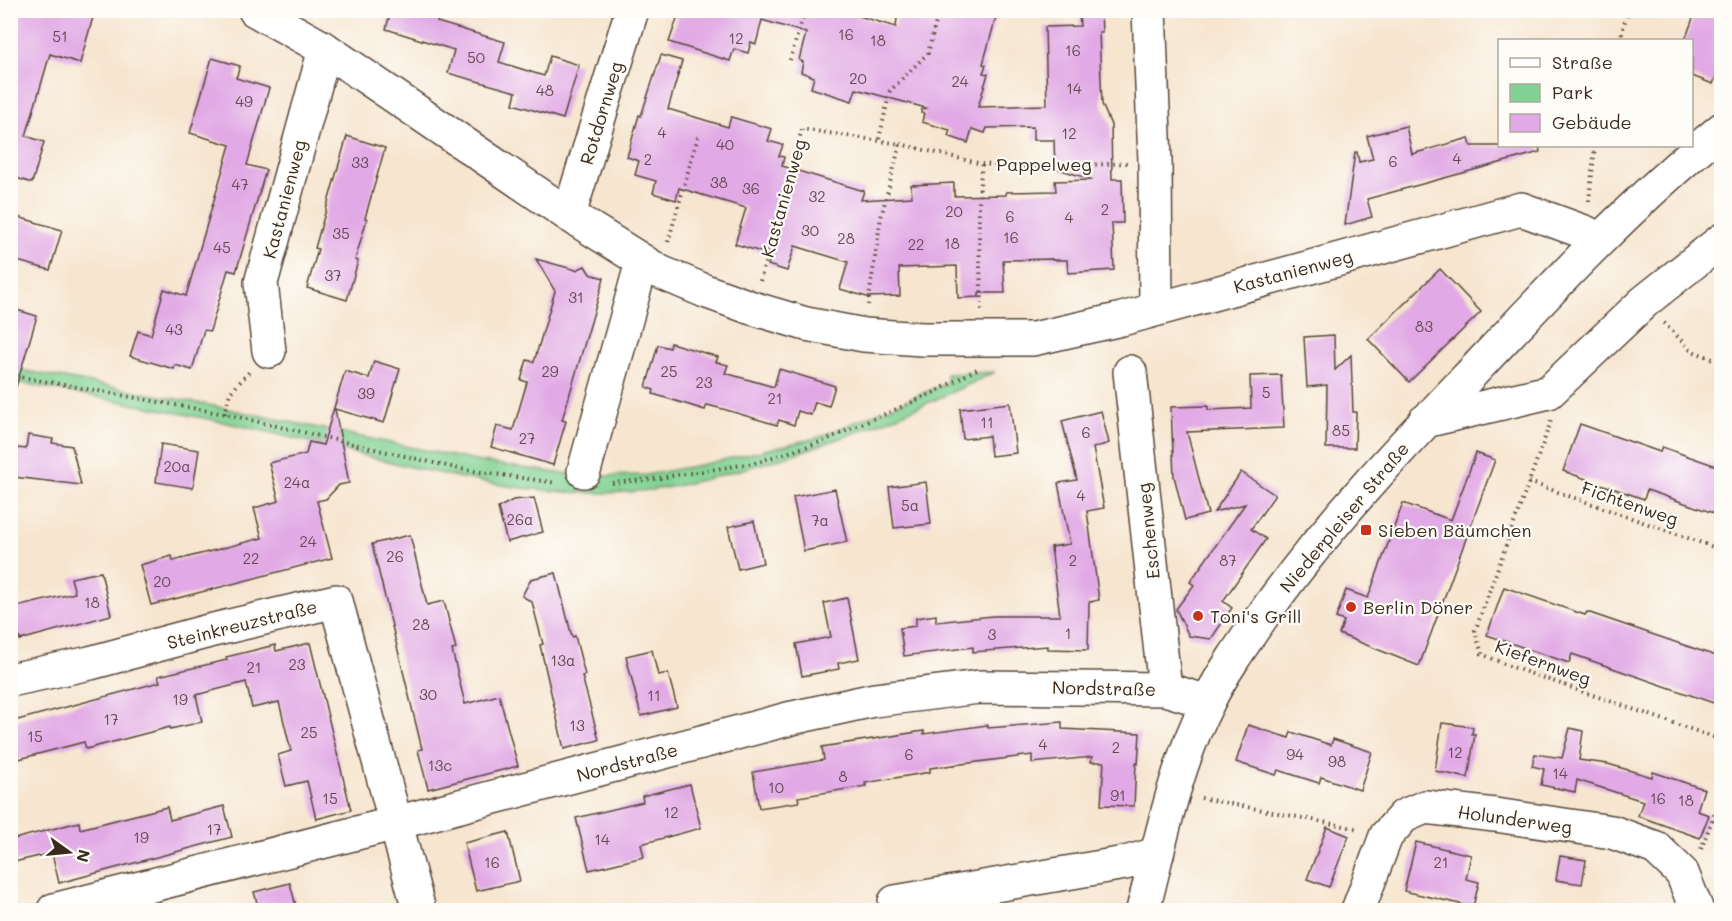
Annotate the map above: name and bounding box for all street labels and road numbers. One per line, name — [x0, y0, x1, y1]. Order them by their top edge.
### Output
street label: Rotdornweg — [574, 58, 628, 168]
street label: Kastanienweg — [755, 136, 811, 260]
street label: Kastanienweg — [257, 137, 311, 261]
street label: Pappelweg — [996, 152, 1092, 176]
street label: Kastanienweg — [1231, 244, 1355, 298]
street label: Niederpleiser Straße — [1274, 437, 1414, 597]
street label: Fichtenweg — [1578, 475, 1682, 531]
street label: Eschenweg — [1131, 482, 1165, 580]
street label: Steinkreuzstraße — [165, 594, 319, 654]
street label: Kiefernweg — [1492, 634, 1594, 690]
street label: Nordstraße — [1052, 675, 1156, 701]
street label: Nordstraße — [574, 737, 680, 787]
street label: Holunderweg — [1456, 799, 1574, 839]

